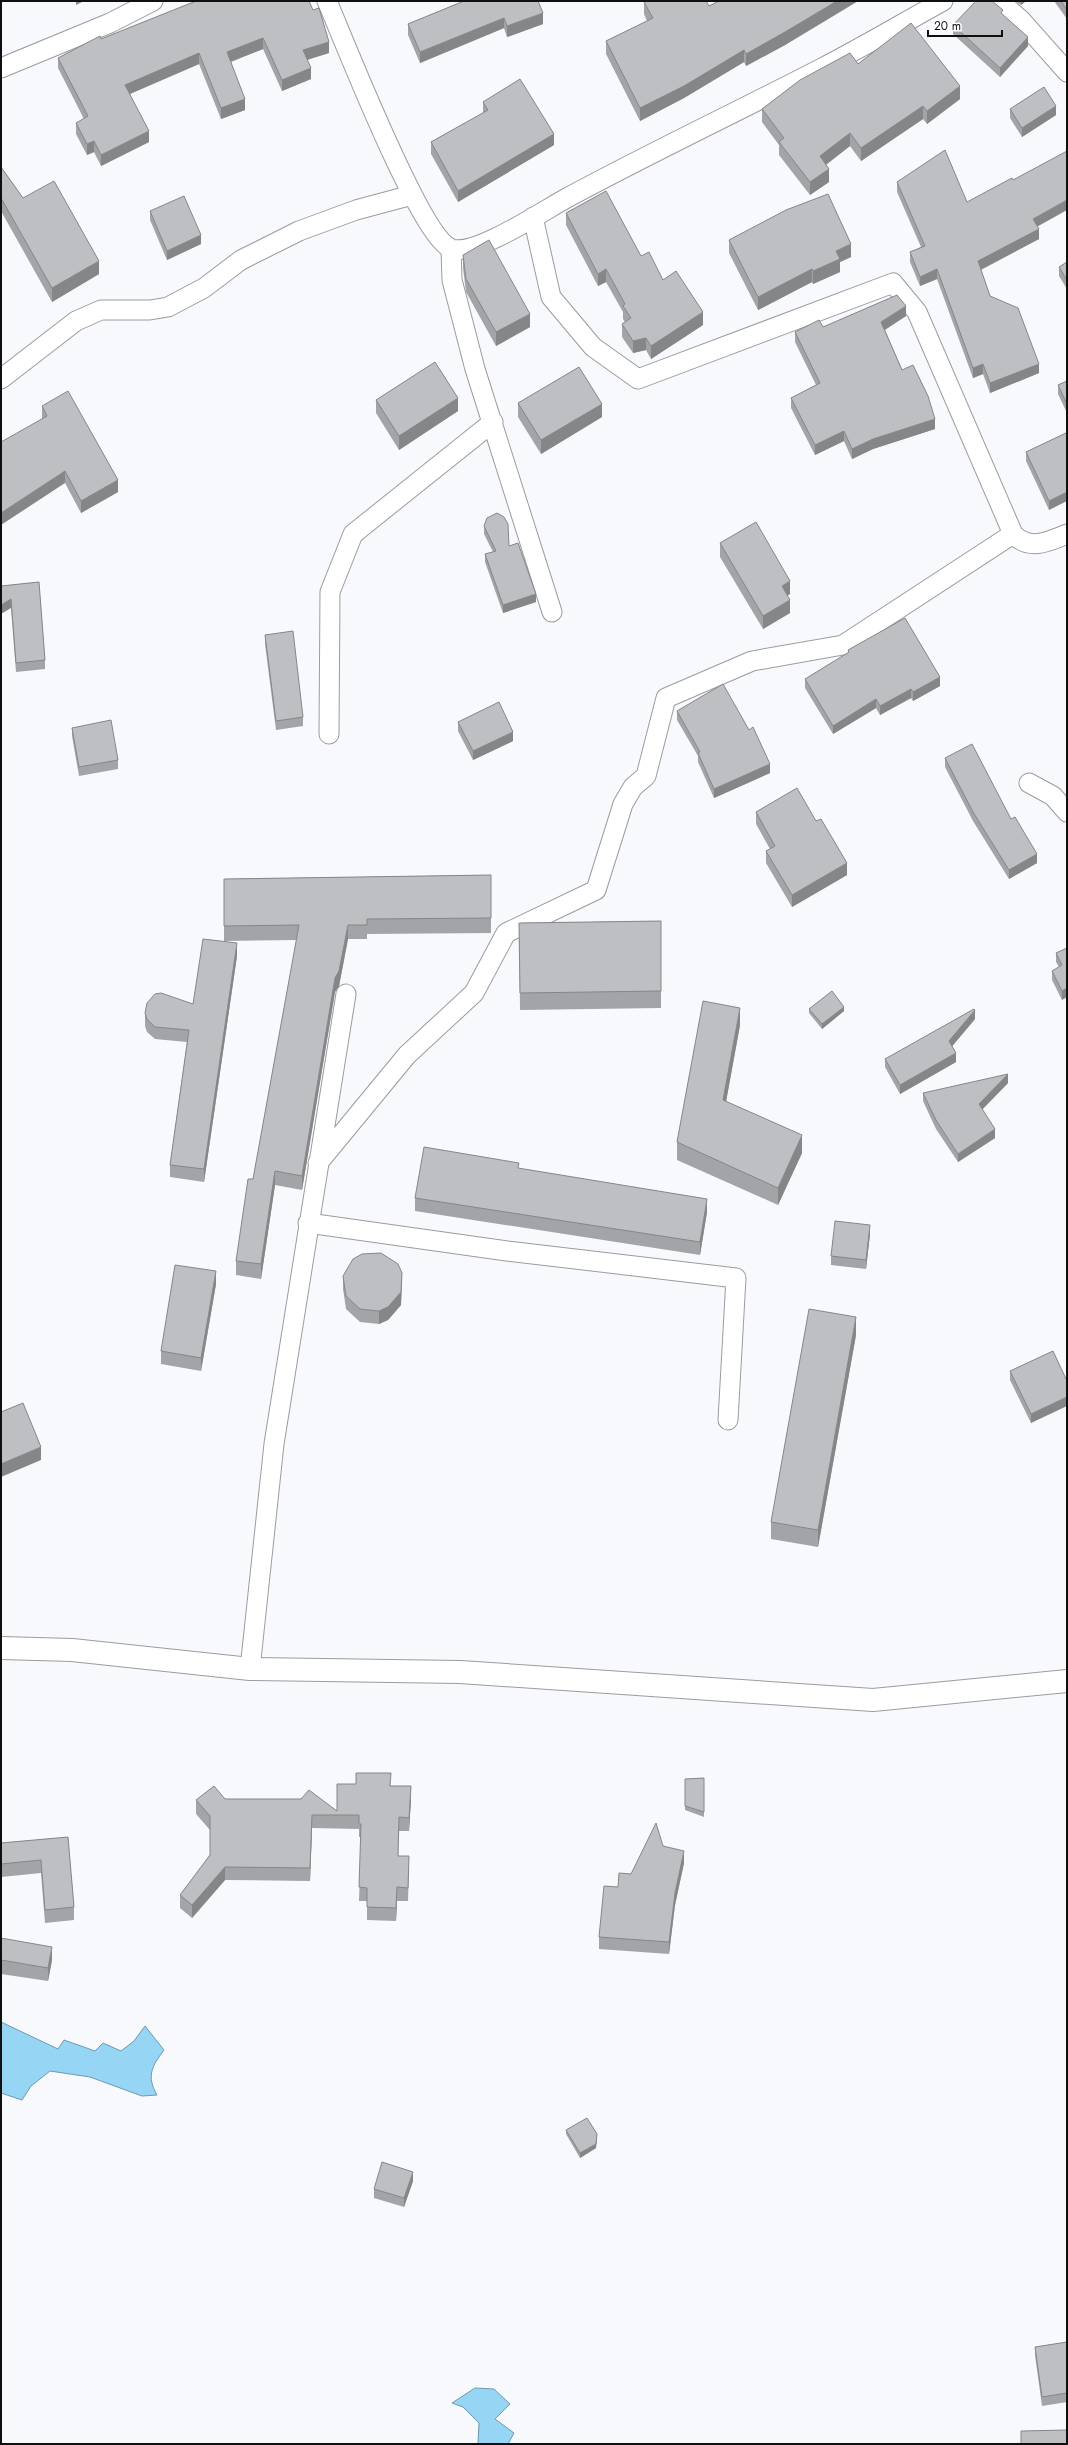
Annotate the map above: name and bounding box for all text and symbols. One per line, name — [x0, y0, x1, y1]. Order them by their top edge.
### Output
scale bar — [928, 12, 1002, 38]
text: 20 m — [934, 17, 961, 35]

